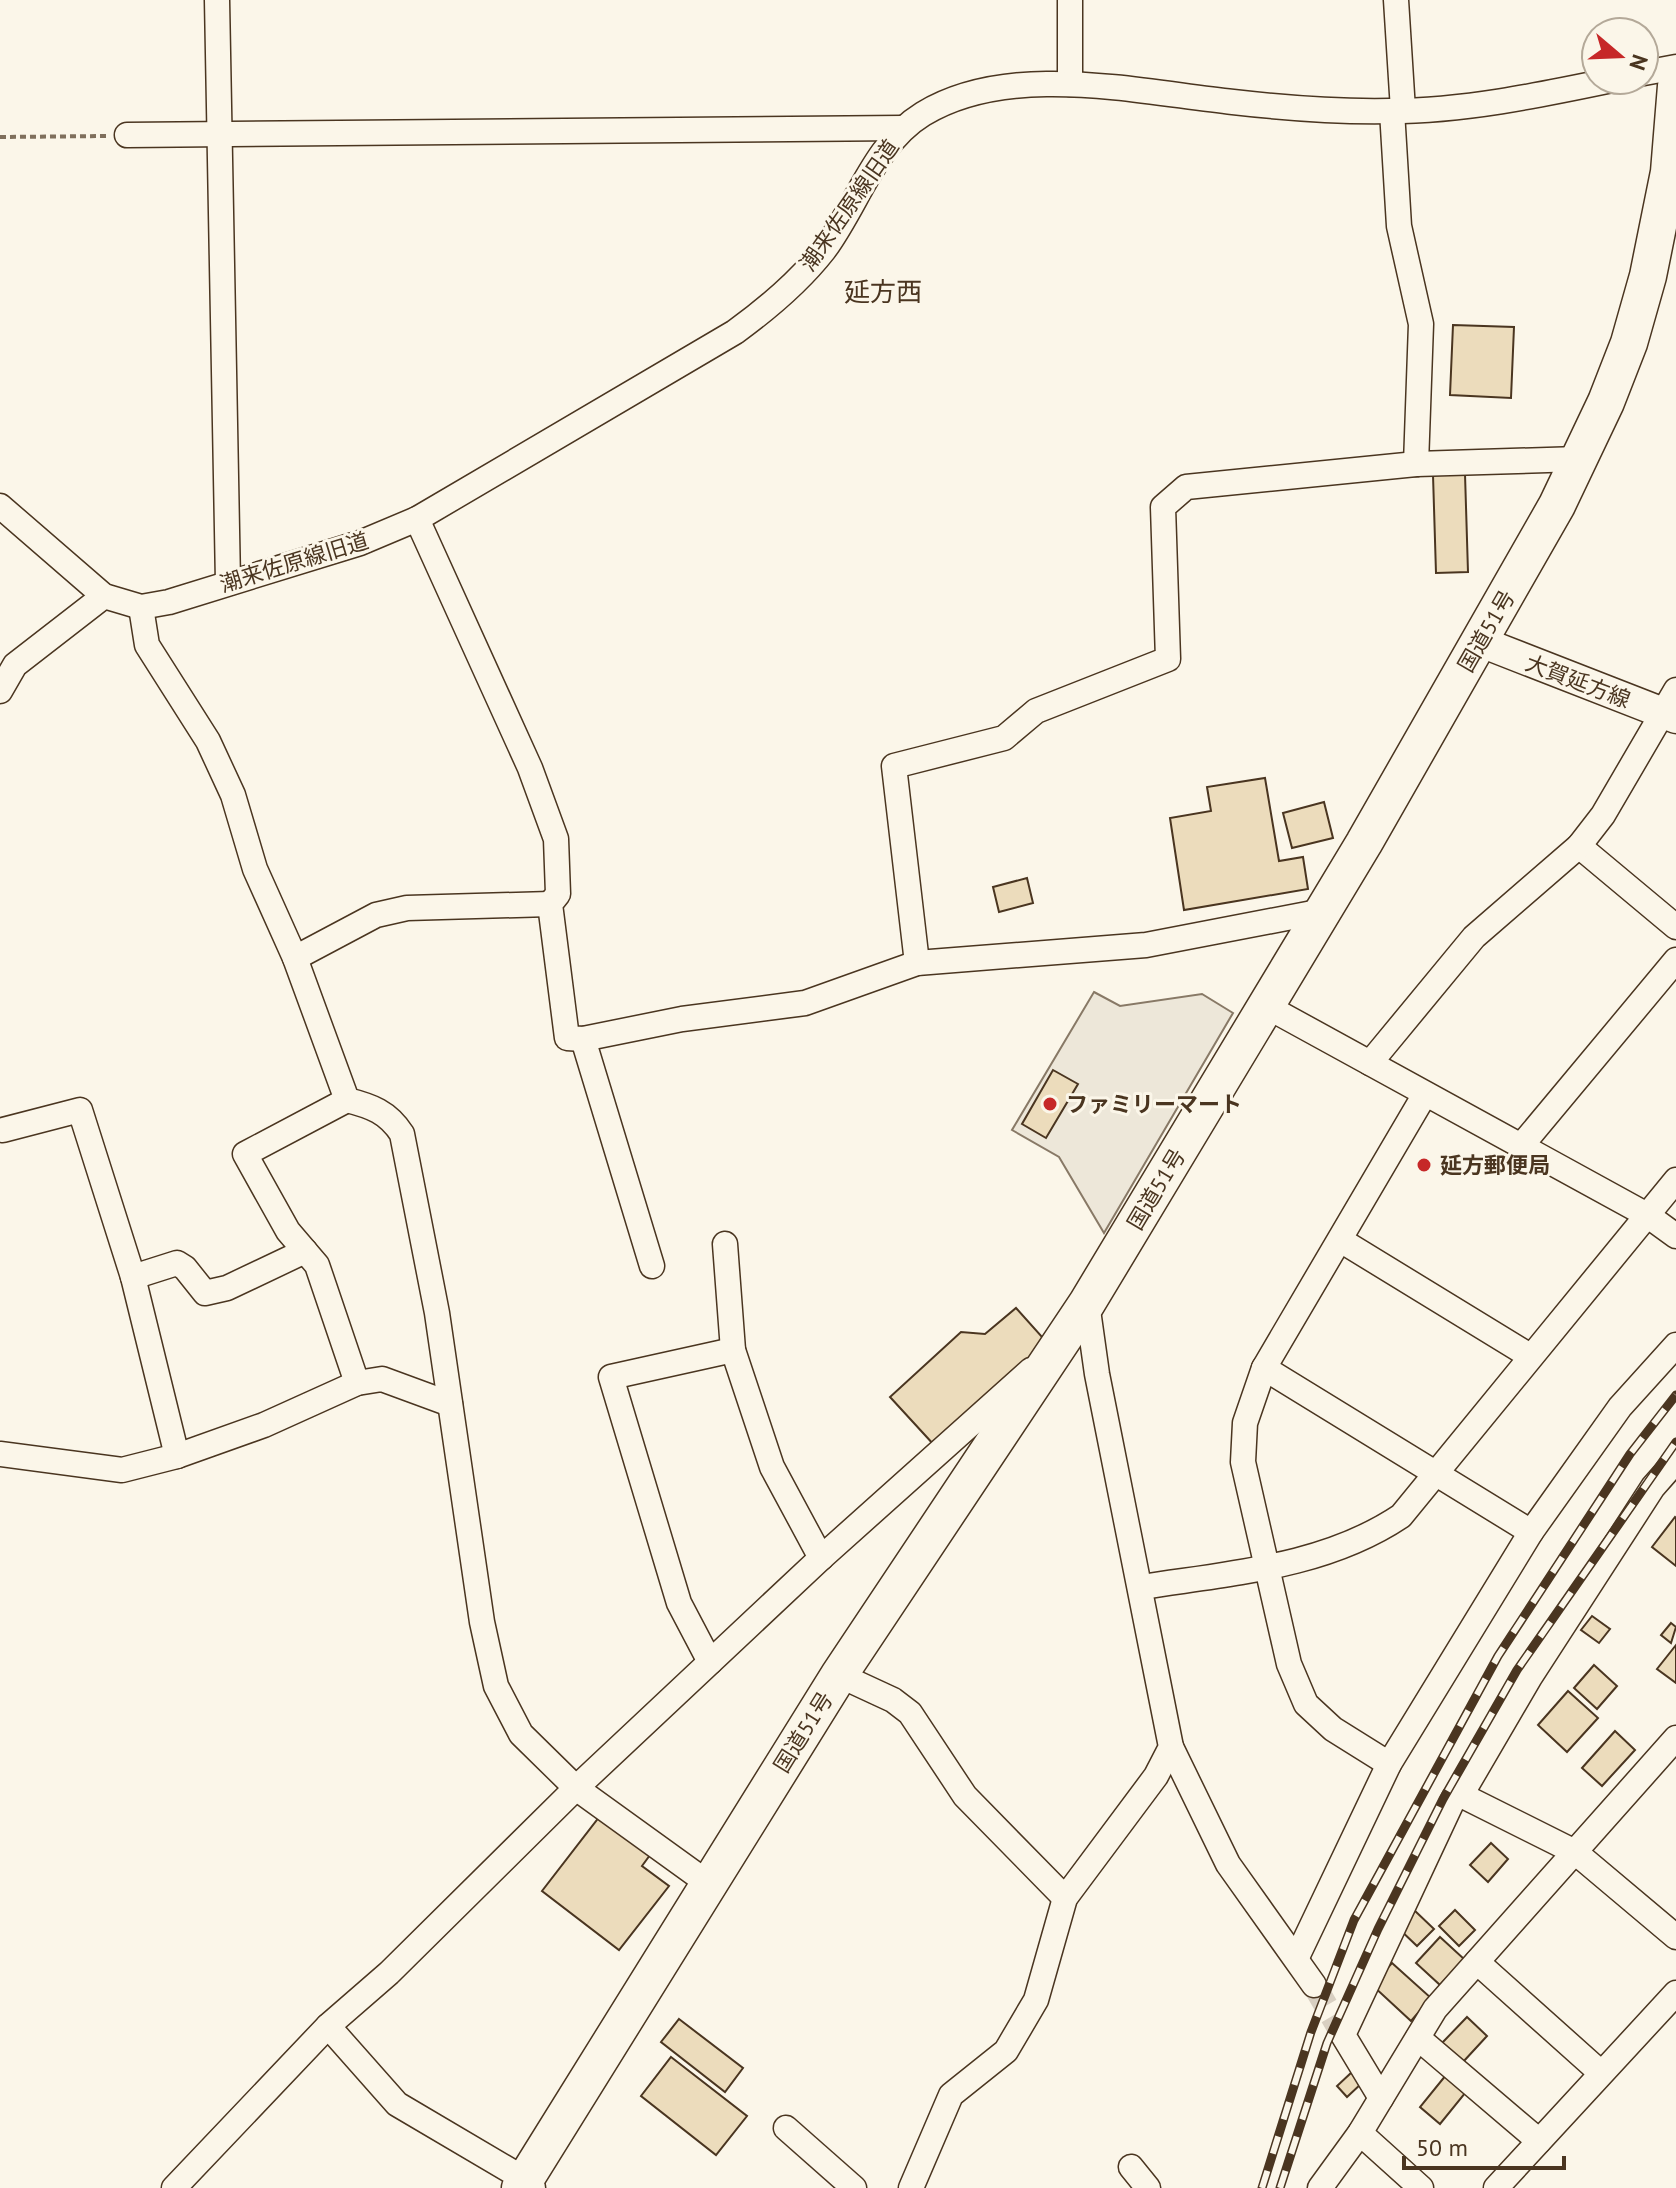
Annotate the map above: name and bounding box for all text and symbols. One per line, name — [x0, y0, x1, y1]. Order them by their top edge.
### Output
north arrow — [1580, 16, 1660, 96]
text: N — [1623, 51, 1655, 74]
street label: 潮来佐原線旧道 — [793, 134, 905, 276]
district label: 延方西 — [844, 275, 922, 308]
street label: 潮来佐原線旧道 — [216, 526, 372, 598]
street label: 国道51号 — [1451, 585, 1521, 677]
street label: 大賀延方線 — [1522, 648, 1634, 714]
place label: ファミリーマート — [1066, 1090, 1242, 1118]
marker: ファミリーマート — [1041, 1095, 1059, 1113]
street label: 国道51号 — [1121, 1143, 1191, 1235]
place label: 延方郵便局 — [1440, 1151, 1550, 1179]
marker: 延方郵便局 — [1415, 1156, 1433, 1174]
street label: 国道51号 — [767, 1686, 839, 1778]
scale bar — [1404, 2120, 1564, 2170]
text: 50 m — [1416, 2132, 1468, 2163]

